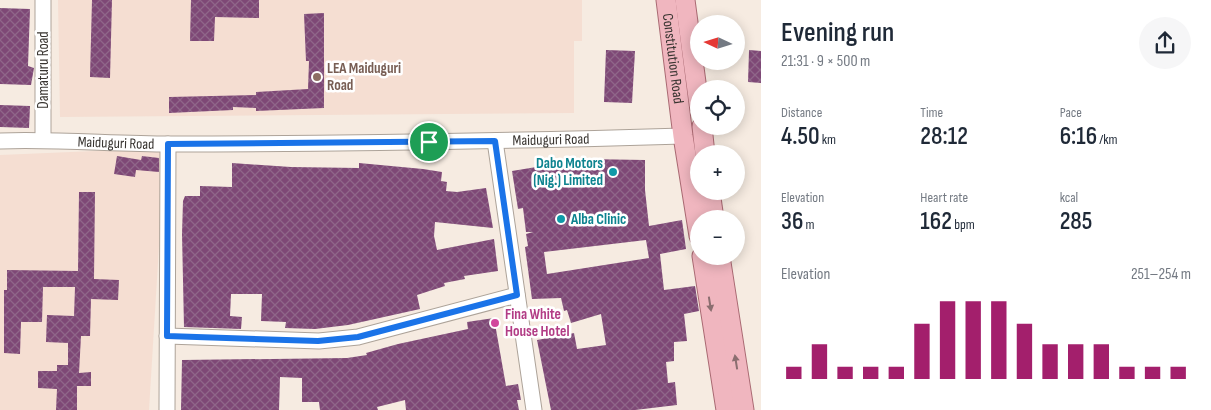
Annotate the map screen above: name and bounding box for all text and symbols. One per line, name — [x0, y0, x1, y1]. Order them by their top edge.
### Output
street label: Constitution Road — [658, 12, 688, 105]
north arrow — [690, 15, 745, 70]
map controls — [690, 15, 745, 265]
text: Evening run — [781, 16, 894, 49]
button: share — [1139, 17, 1191, 69]
street label: Damaturu Road — [34, 31, 53, 109]
text: 21:31 · 9 × 500 m — [781, 52, 870, 71]
place label: LEA Maiduguri Road — [327, 59, 401, 95]
marker: LEA Maiduguri Road — [311, 71, 323, 83]
button: locate — [690, 80, 745, 135]
text: Distance — [781, 104, 822, 121]
text: Time — [920, 104, 943, 121]
text: Pace — [1060, 104, 1082, 121]
pin — [408, 121, 450, 163]
text: 4.50 — [781, 121, 820, 152]
text: 28:12 — [920, 121, 968, 152]
text: 6:16 — [1060, 121, 1097, 152]
icon: arrive — [415, 128, 443, 156]
street label: Maiduguri Road — [512, 129, 590, 150]
text: km — [820, 131, 836, 148]
text: /km — [1097, 131, 1118, 148]
street label: Maiduguri Road — [77, 132, 155, 153]
button: + — [690, 145, 745, 200]
place label: Dabo Motors (Nig.) Limited — [533, 154, 603, 190]
marker: Dabo Motors (Nig.) Limited — [607, 166, 619, 178]
text: Elevation — [781, 189, 824, 206]
text: Heart rate — [920, 189, 968, 206]
text: kcal — [1060, 189, 1078, 206]
text: 36 — [781, 206, 803, 237]
text: 162 — [920, 206, 952, 237]
text: 285 — [1060, 206, 1092, 237]
place label: Alba Clinic — [570, 210, 626, 229]
button: − — [690, 210, 745, 265]
marker: Alba Clinic — [555, 213, 567, 225]
text: m — [803, 216, 815, 233]
text: bpm — [952, 216, 975, 233]
text: Elevation — [781, 265, 830, 284]
text: 251–254 m — [1131, 265, 1191, 284]
one-way arrow — [706, 297, 714, 313]
place label: Fina White House Hotel — [505, 305, 569, 341]
marker: Fina White House Hotel — [489, 317, 501, 329]
one-way arrow — [732, 353, 740, 369]

